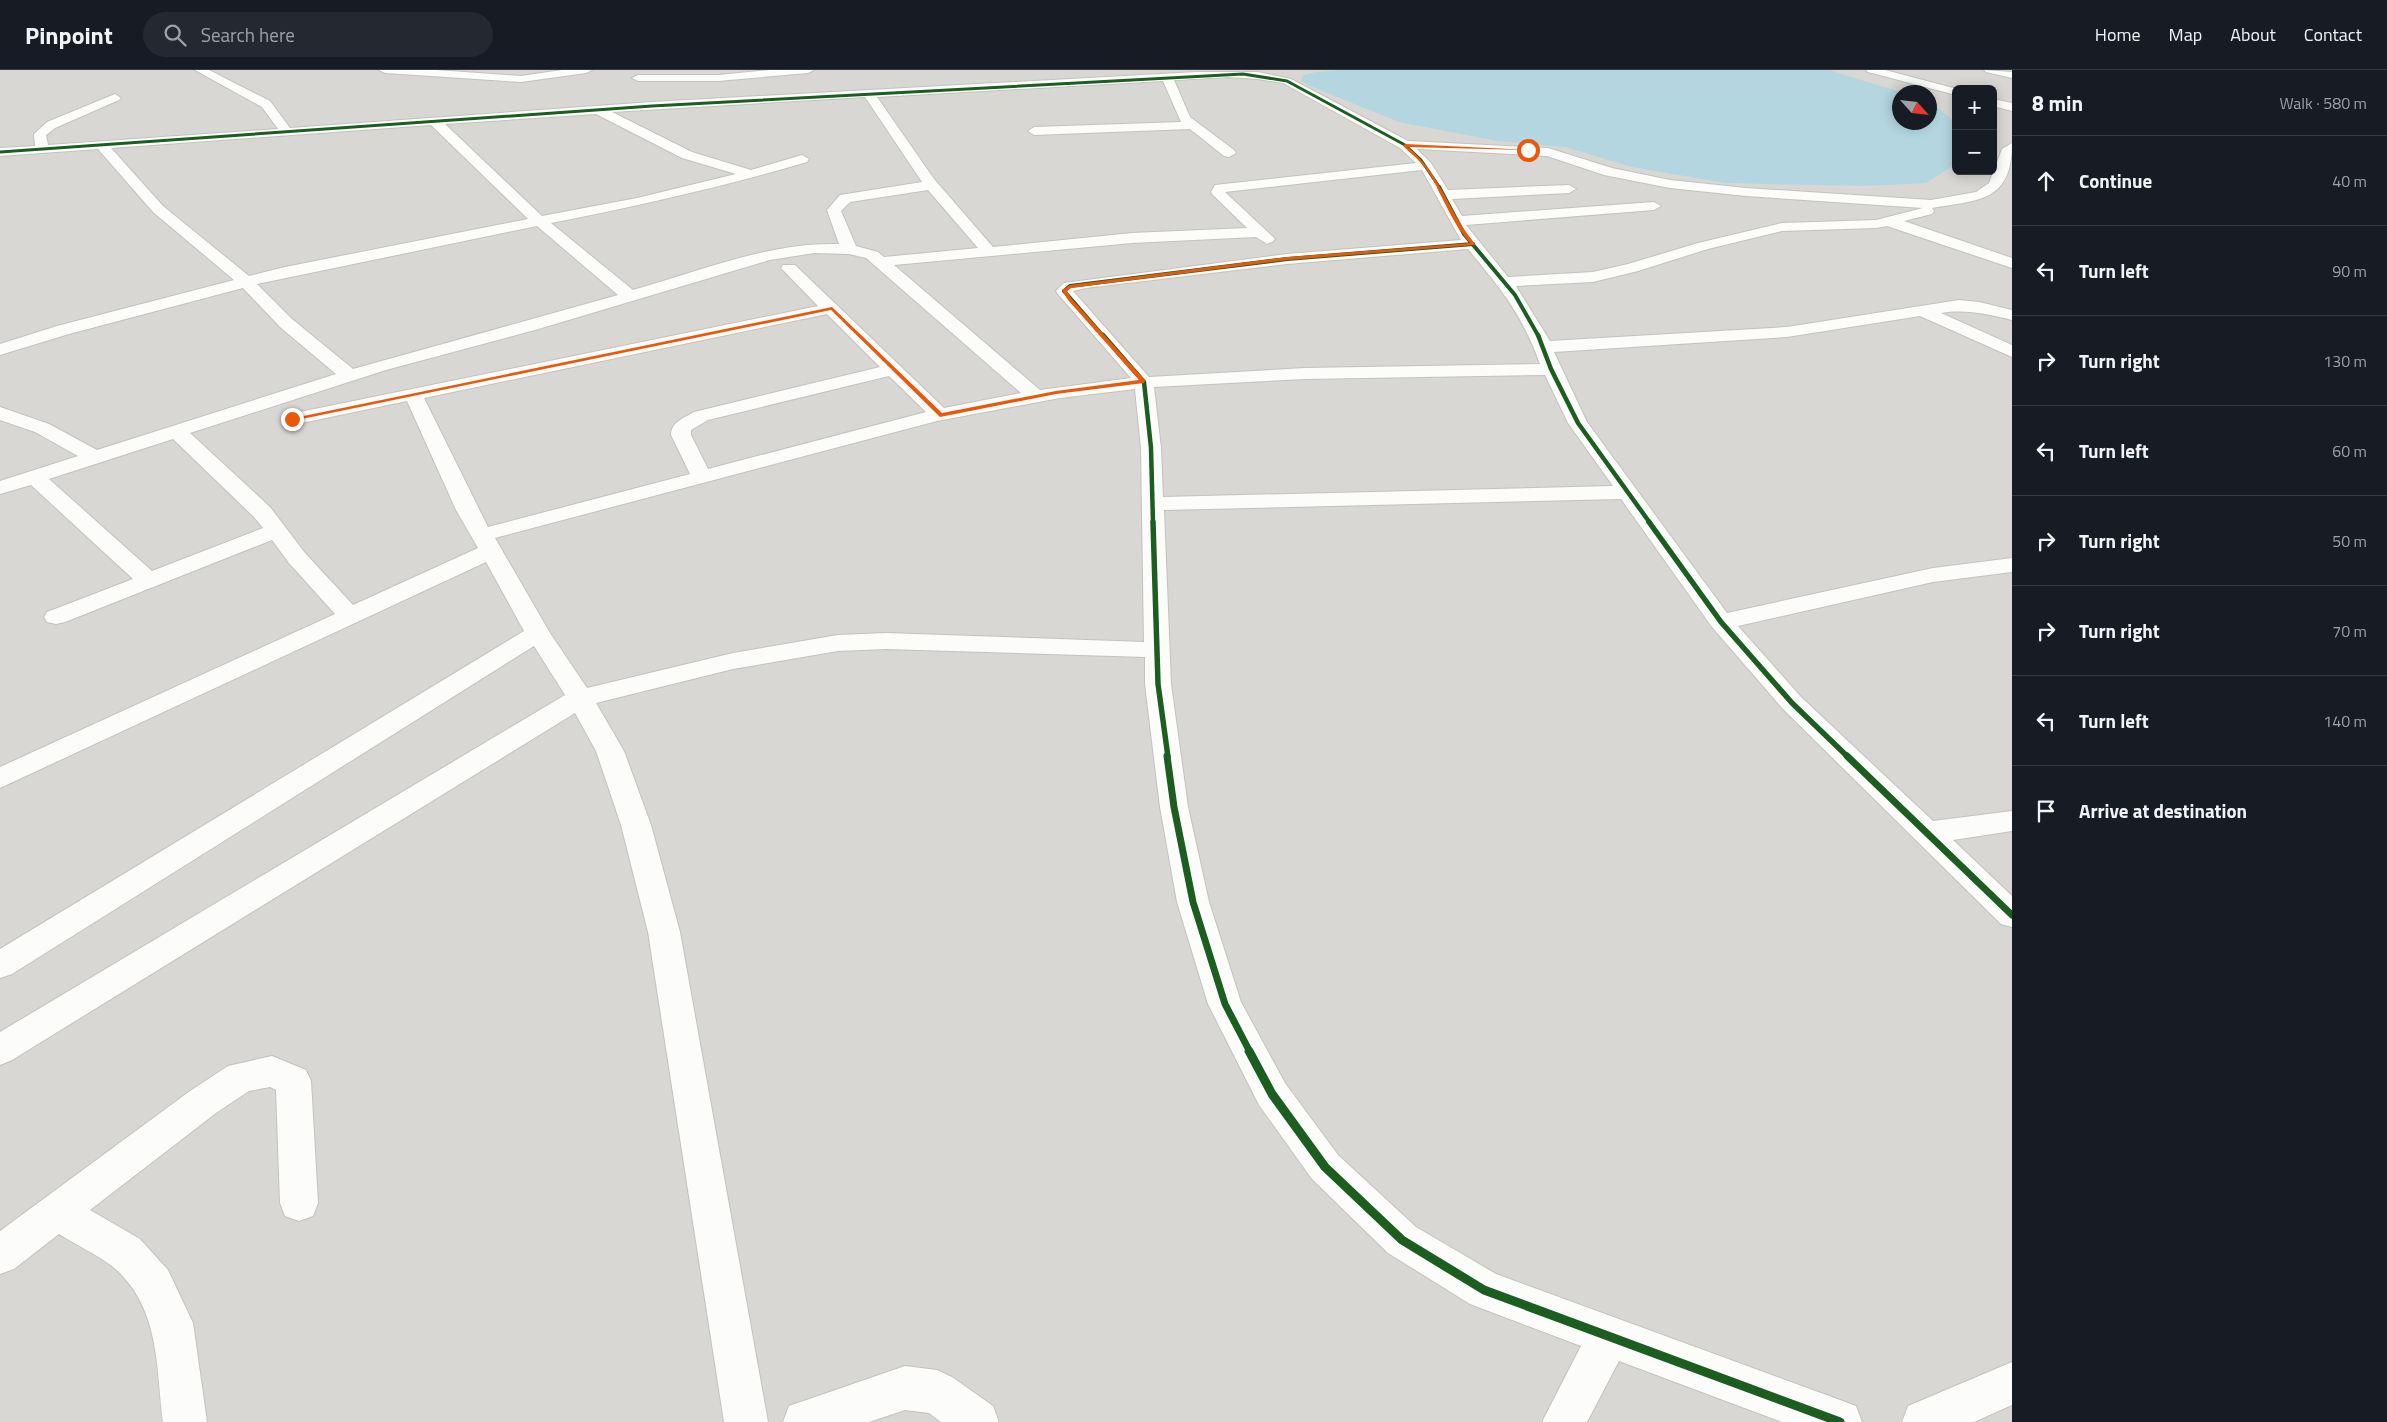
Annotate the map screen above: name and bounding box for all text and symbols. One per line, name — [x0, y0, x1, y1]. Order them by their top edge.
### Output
search box — [143, 12, 493, 57]
text: Pinpoint — [25, 17, 113, 53]
text: Search here — [201, 20, 295, 49]
icon: search — [161, 21, 189, 49]
text: Home — [2095, 21, 2141, 48]
text: Map — [2169, 21, 2202, 48]
text: About — [2230, 21, 2276, 48]
text: Contact — [2304, 21, 2362, 48]
north arrow — [1892, 85, 1937, 130]
map controls — [1952, 85, 1997, 175]
button: + — [1952, 85, 1997, 130]
text: 8 min — [2032, 87, 2083, 119]
text: Walk · 580 m — [2279, 91, 2367, 115]
button: − — [1952, 130, 1997, 175]
route start — [1517, 139, 1540, 162]
text: Continue — [2079, 166, 2152, 195]
icon: ahead — [2032, 167, 2060, 195]
text: 40 m — [2332, 169, 2367, 193]
text: Turn left — [2079, 256, 2149, 285]
icon: left — [2032, 257, 2060, 285]
text: 90 m — [2332, 259, 2367, 283]
text: Turn right — [2079, 346, 2160, 375]
icon: right — [2032, 347, 2060, 375]
text: 130 m — [2323, 349, 2367, 373]
route end — [281, 408, 304, 431]
text: Turn left — [2079, 436, 2149, 465]
icon: left — [2032, 437, 2060, 465]
text: 60 m — [2332, 439, 2367, 463]
text: Turn right — [2079, 526, 2160, 555]
icon: right — [2032, 527, 2060, 555]
text: 50 m — [2332, 529, 2367, 553]
text: Turn right — [2079, 616, 2160, 645]
icon: right — [2032, 617, 2060, 645]
text: 70 m — [2332, 619, 2367, 643]
text: Turn left — [2079, 706, 2149, 735]
icon: left — [2032, 707, 2060, 735]
text: 140 m — [2323, 709, 2367, 733]
text: Arrive at destination — [2079, 796, 2247, 825]
icon: arrive — [2032, 797, 2060, 825]

